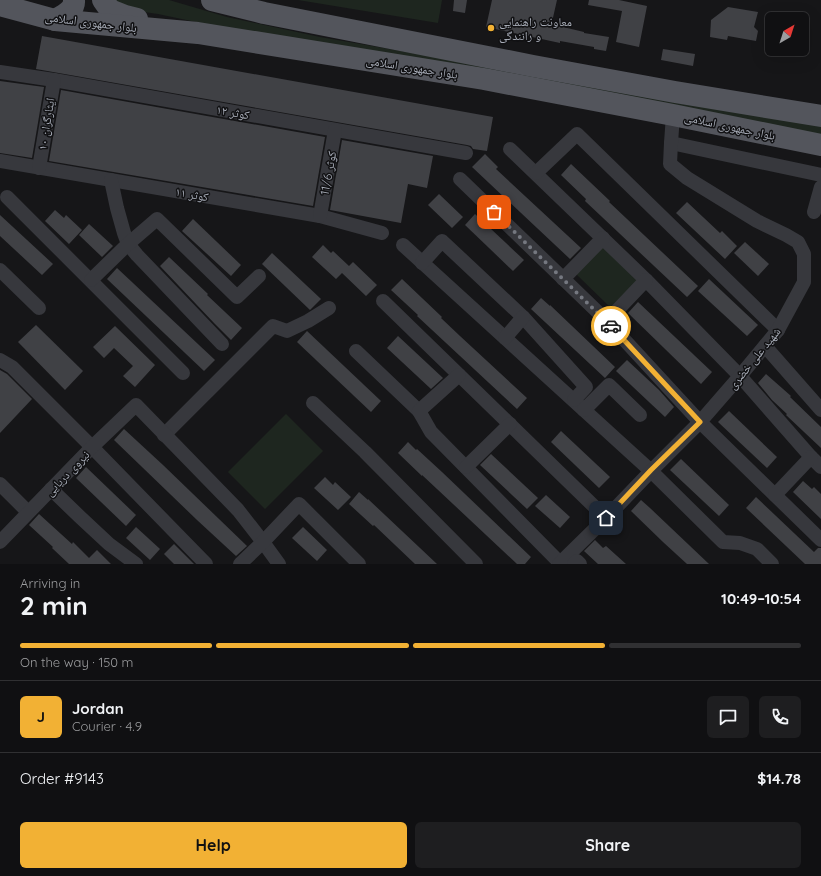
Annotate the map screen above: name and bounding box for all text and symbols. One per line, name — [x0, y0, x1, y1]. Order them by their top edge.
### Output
street label: بلوار جمهوری اسلامی — [44, 9, 138, 35]
north arrow — [765, 12, 809, 56]
map controls — [765, 12, 809, 56]
place label: معاونت راهنمایی و رانندگی — [499, 14, 572, 43]
marker: معاونت راهنمایی و رانندگی — [486, 23, 496, 33]
street label: بلوار جمهوری اسلامی — [365, 52, 459, 82]
street label: ایثارگران ۱۰ — [34, 97, 58, 151]
street label: کوثر ۱۲ — [215, 102, 251, 122]
street label: بلوار جمهوری اسلامی — [683, 109, 777, 143]
street label: کوثر 11/6 — [317, 150, 339, 196]
street label: کوثر ۱۱ — [174, 184, 210, 204]
pin — [477, 195, 511, 229]
icon: bag — [483, 201, 505, 223]
courier — [591, 306, 631, 346]
icon: car — [600, 315, 622, 337]
street label: شهید علی خضری — [724, 324, 784, 392]
street label: نیروی دریایی — [41, 447, 93, 499]
pin — [589, 501, 623, 535]
icon: home — [595, 507, 617, 529]
text: Arriving in — [20, 575, 80, 591]
text: 2 min — [20, 589, 88, 622]
text: 10:49–10:54 — [721, 589, 801, 608]
text: On the way · 150 m — [20, 654, 133, 670]
button: chat — [707, 696, 749, 738]
button: phone — [759, 696, 801, 738]
text: Jordan — [72, 699, 124, 718]
text: J — [37, 707, 45, 726]
text: Courier · 4.9 — [72, 718, 142, 734]
text: Order #9143 — [20, 769, 104, 788]
text: $14.78 — [757, 769, 801, 788]
button: Help — [20, 822, 407, 868]
button: Share — [415, 822, 801, 868]

